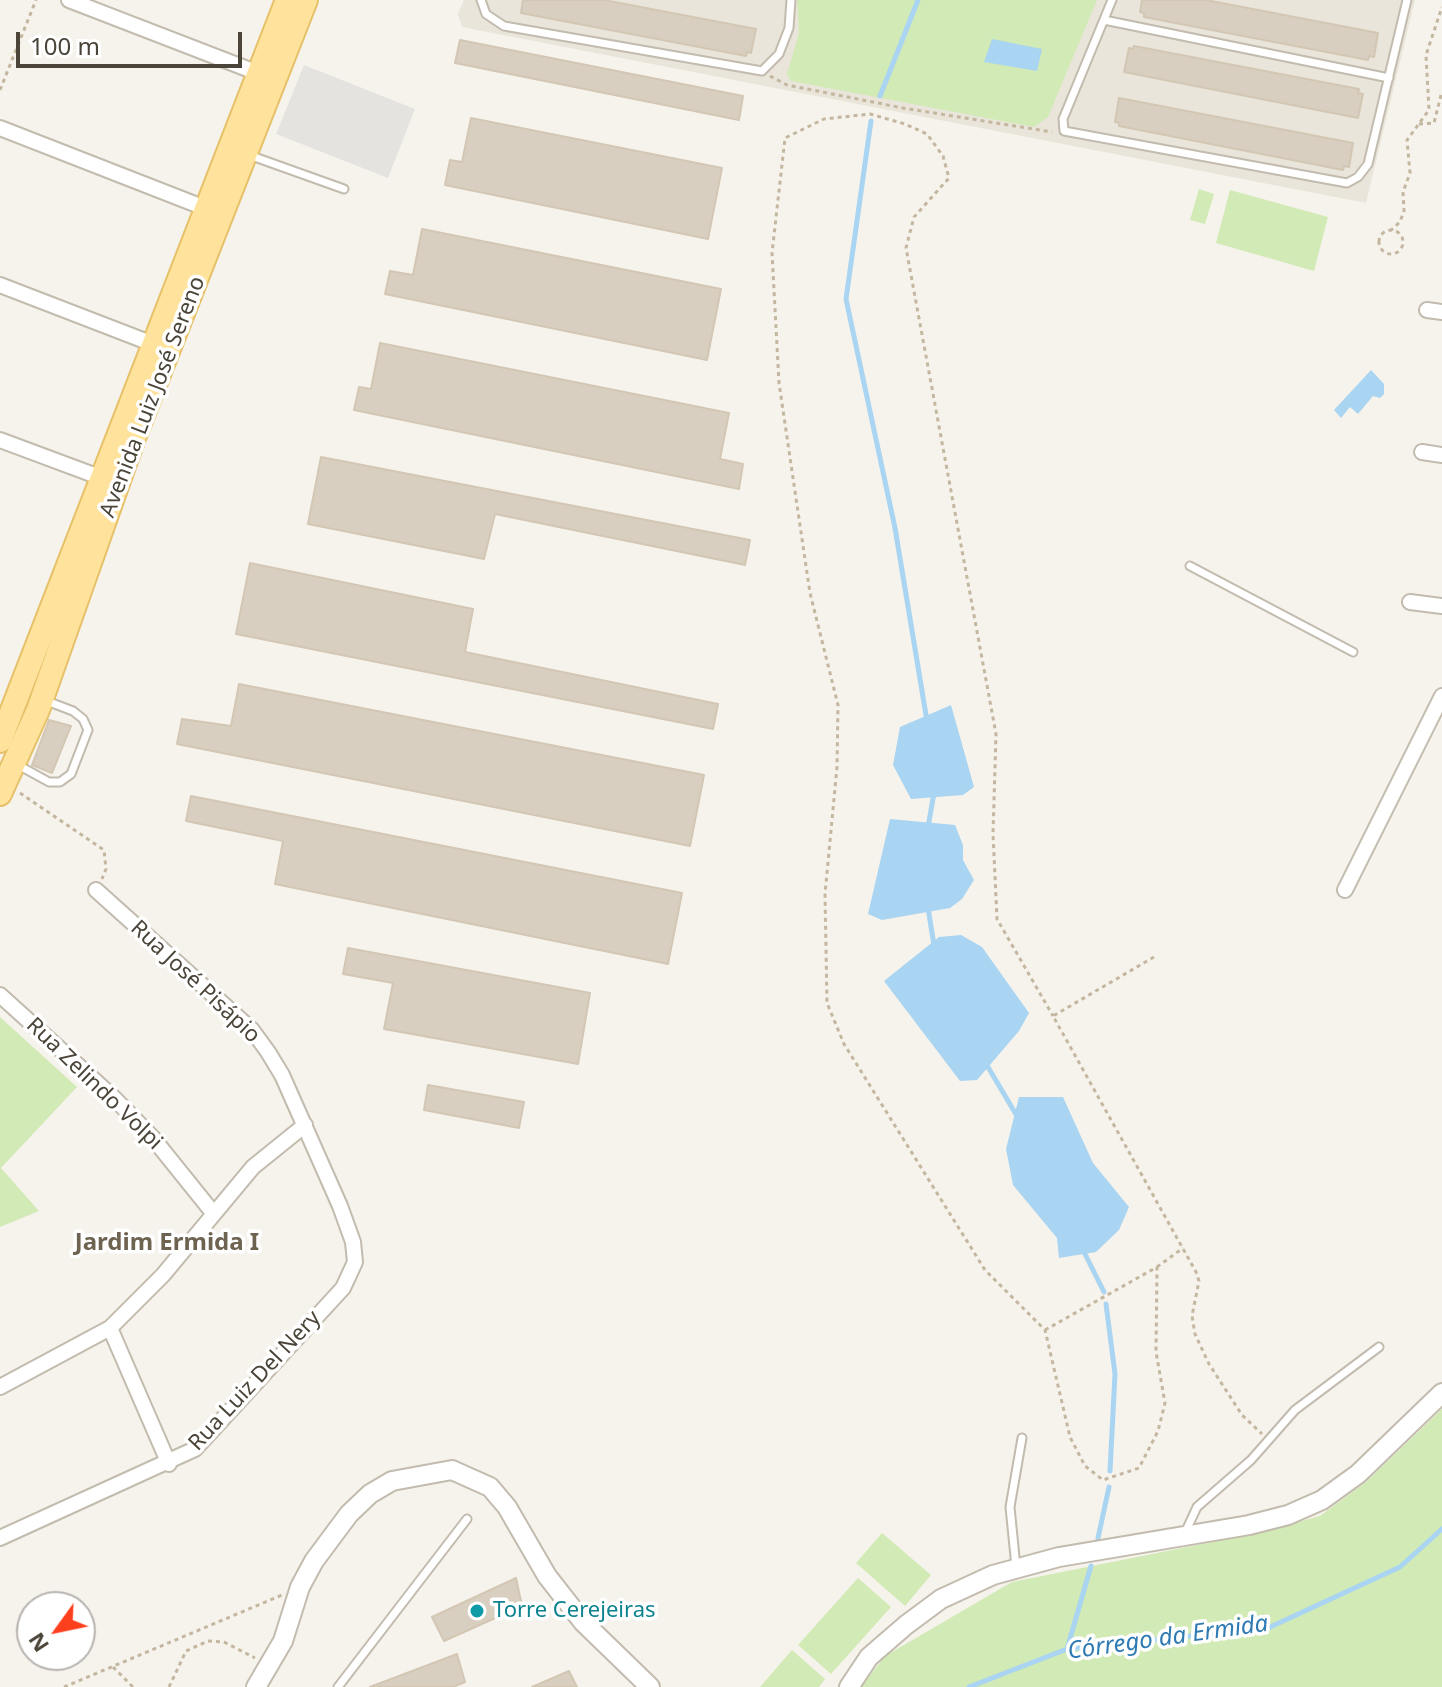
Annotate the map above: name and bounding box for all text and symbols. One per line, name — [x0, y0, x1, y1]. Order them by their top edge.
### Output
scale bar — [20, 16, 246, 66]
text: 100 m — [30, 29, 100, 62]
street label: Avenida Luiz José Sereno — [95, 273, 211, 521]
street label: Rua José Pisápio — [125, 915, 265, 1049]
street label: Rua Zelindo Volpi — [21, 1012, 167, 1156]
district label: Jardim Ermida I — [75, 1229, 259, 1257]
street label: Rua Luiz Del Nery — [183, 1306, 327, 1456]
north arrow — [16, 1591, 96, 1671]
place label: Torre Cerejeiras — [493, 1598, 656, 1624]
marker: Torre Cerejeiras — [468, 1602, 486, 1620]
water label: Córrego da Ermida — [1066, 1610, 1270, 1666]
text: N — [20, 1627, 55, 1659]

